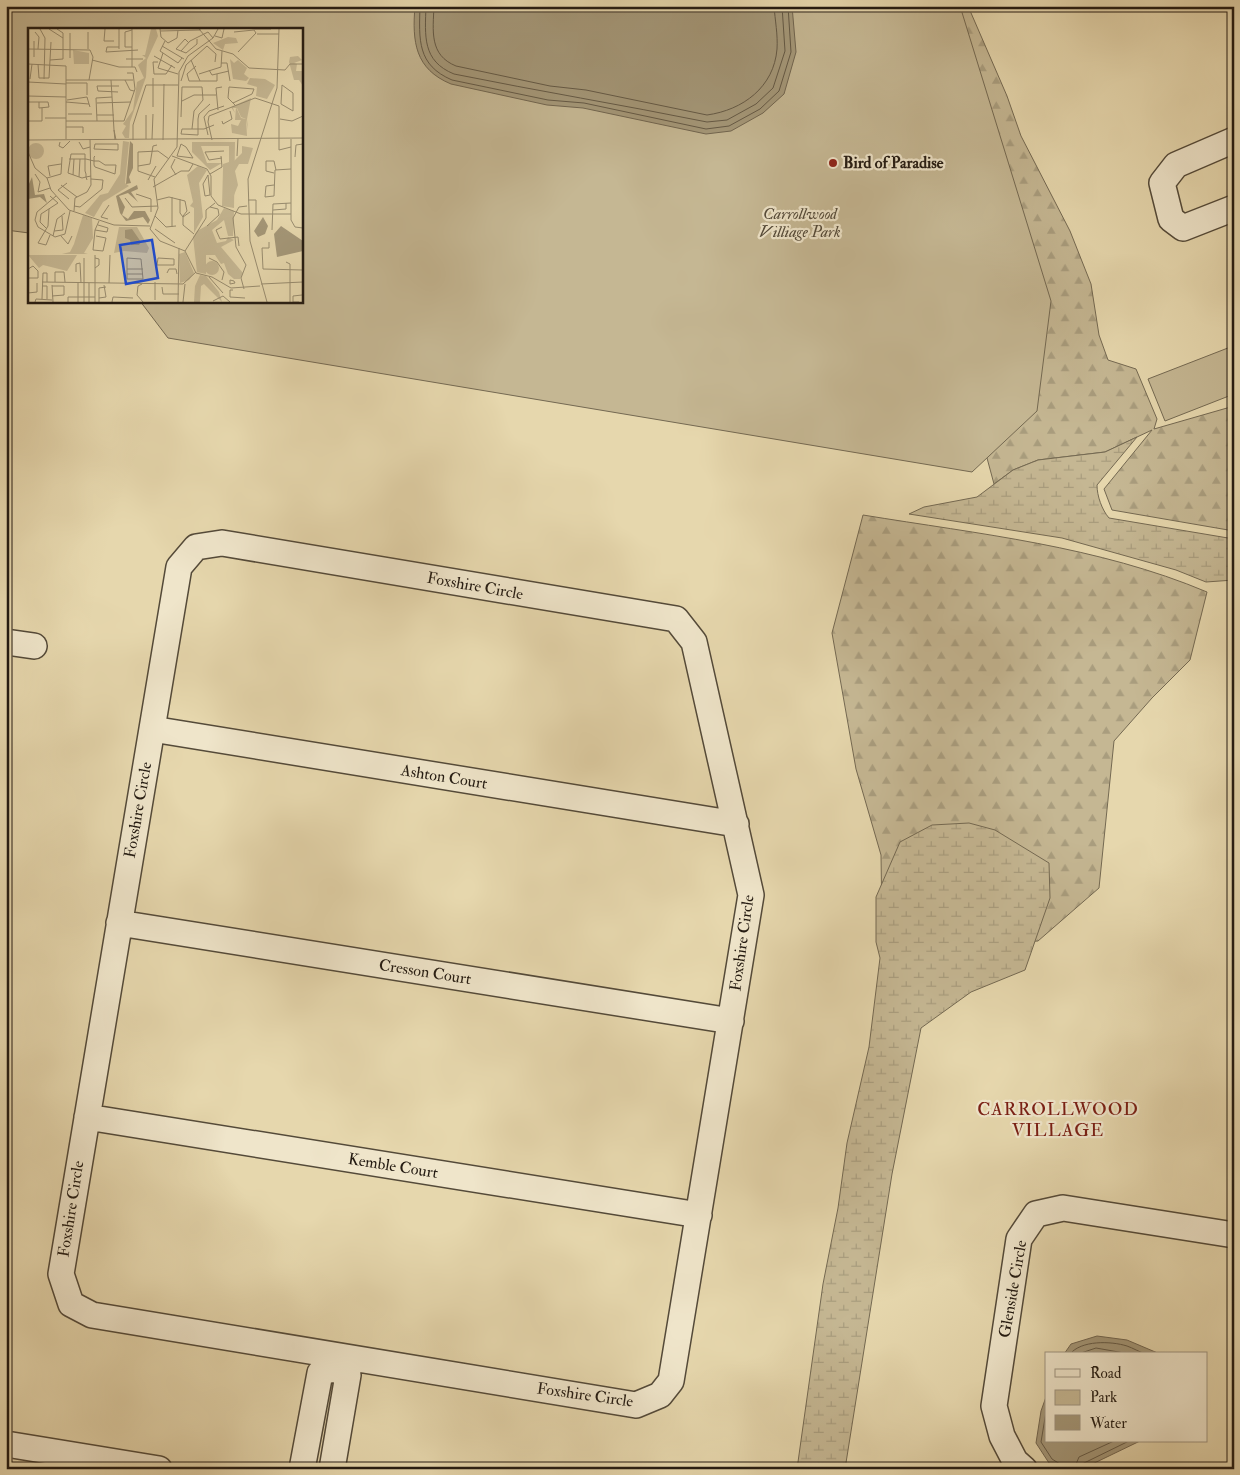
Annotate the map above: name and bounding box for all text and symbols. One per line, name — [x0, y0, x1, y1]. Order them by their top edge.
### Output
inset map — [28, 28, 302, 302]
place label: Bird of Paradise — [843, 153, 944, 173]
marker: Bird of Paradise — [827, 157, 839, 169]
park label: Carrollwood Villiage Park — [759, 204, 841, 242]
street label: Foxshire Circle — [425, 568, 525, 604]
street label: Foxshire Circle — [120, 760, 156, 860]
street label: Ashton Court — [398, 760, 489, 794]
street label: Foxshire Circle — [725, 893, 759, 993]
street label: Cresson Court — [377, 955, 473, 989]
district label: CARROLLWOOD VILLAGE — [977, 1098, 1139, 1142]
street label: Kemble Court — [347, 1149, 439, 1183]
street label: Foxshire Circle — [54, 1159, 89, 1259]
street label: Glenside Circle — [995, 1238, 1031, 1339]
legend — [1045, 1352, 1208, 1442]
text: Road — [1090, 1364, 1122, 1383]
street label: Foxshire Circle — [535, 1378, 635, 1412]
text: Park — [1090, 1388, 1117, 1407]
text: Water — [1089, 1414, 1127, 1433]

